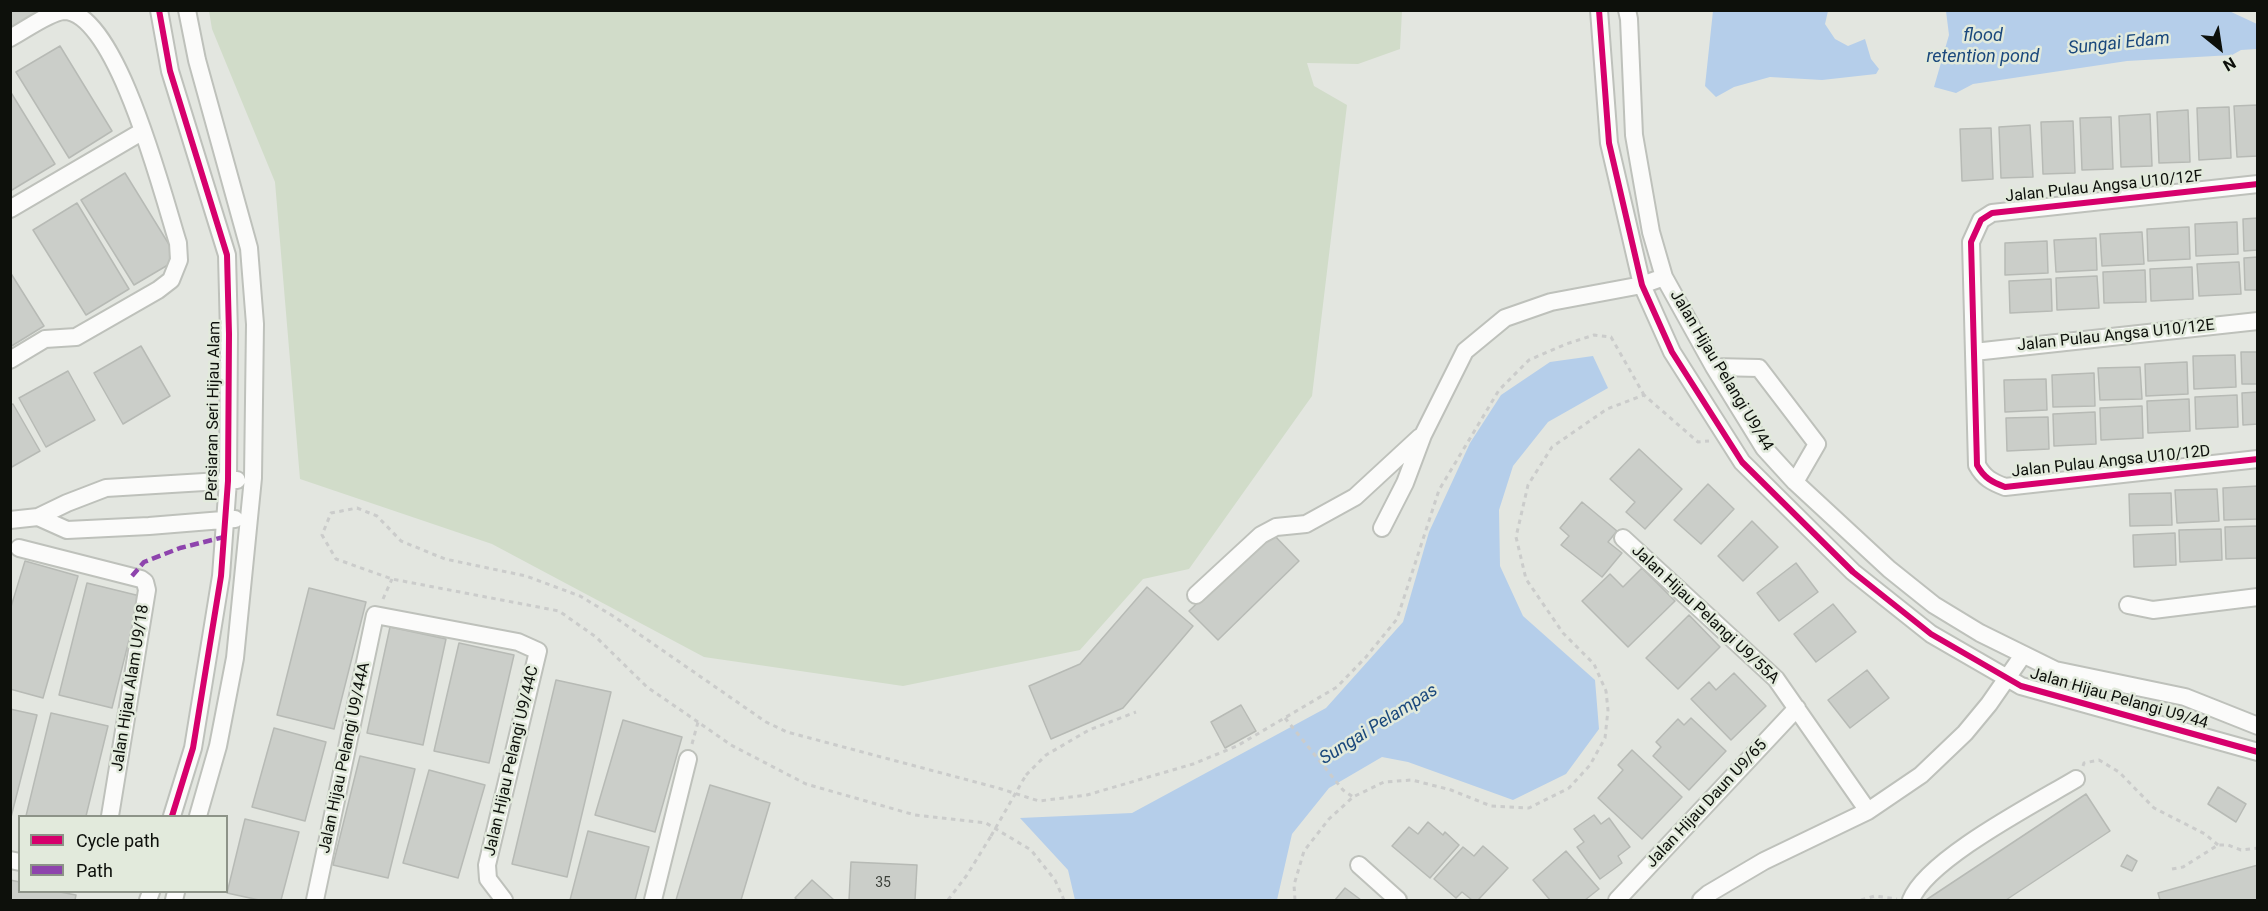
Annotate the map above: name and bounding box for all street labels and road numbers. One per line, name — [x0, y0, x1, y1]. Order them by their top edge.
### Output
street label: Jalan Pulau Angsa U10/12F — [2004, 167, 2204, 207]
street label: Jalan Hijau Pelangi U9/44 — [1665, 287, 1777, 455]
street label: Jalan Pulau Angsa U10/12E — [2016, 316, 2216, 356]
street label: Persiaran Seri Hijau Alam — [203, 321, 225, 501]
street label: Jalan Pulau Angsa U10/12D — [2011, 442, 2211, 482]
street label: Jalan Hijau Pelangi U9/55A — [1627, 542, 1783, 688]
street label: Jalan Hijau Alam U9/18 — [108, 603, 154, 773]
street label: Jalan Hijau Pelangi U9/44A — [315, 661, 375, 855]
street label: Jalan Hijau Pelangi U9/44C — [481, 664, 543, 858]
street label: Jalan Hijau Pelangi U9/44 — [2028, 664, 2210, 734]
street label: Jalan Hijau Daun U9/65 — [1643, 736, 1771, 872]

